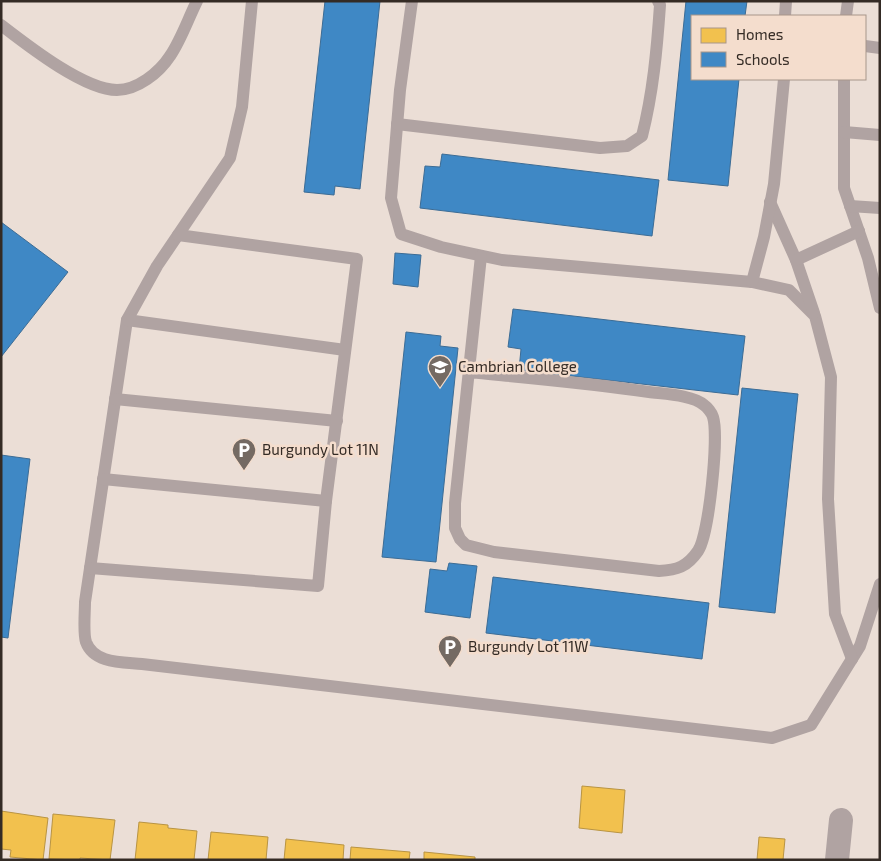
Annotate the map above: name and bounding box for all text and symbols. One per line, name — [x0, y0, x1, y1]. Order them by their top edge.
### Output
legend — [691, 15, 866, 80]
text: Homes — [736, 25, 783, 43]
text: Schools — [736, 50, 790, 68]
school or university icon: Cambrian College — [427, 354, 453, 388]
place label: Cambrian College — [458, 357, 577, 375]
parking icon: Burgundy Lot 11N — [231, 437, 257, 471]
place label: Burgundy Lot 11N — [262, 440, 379, 458]
parking icon: Burgundy Lot 11W — [437, 634, 463, 668]
place label: Burgundy Lot 11W — [468, 637, 588, 655]

